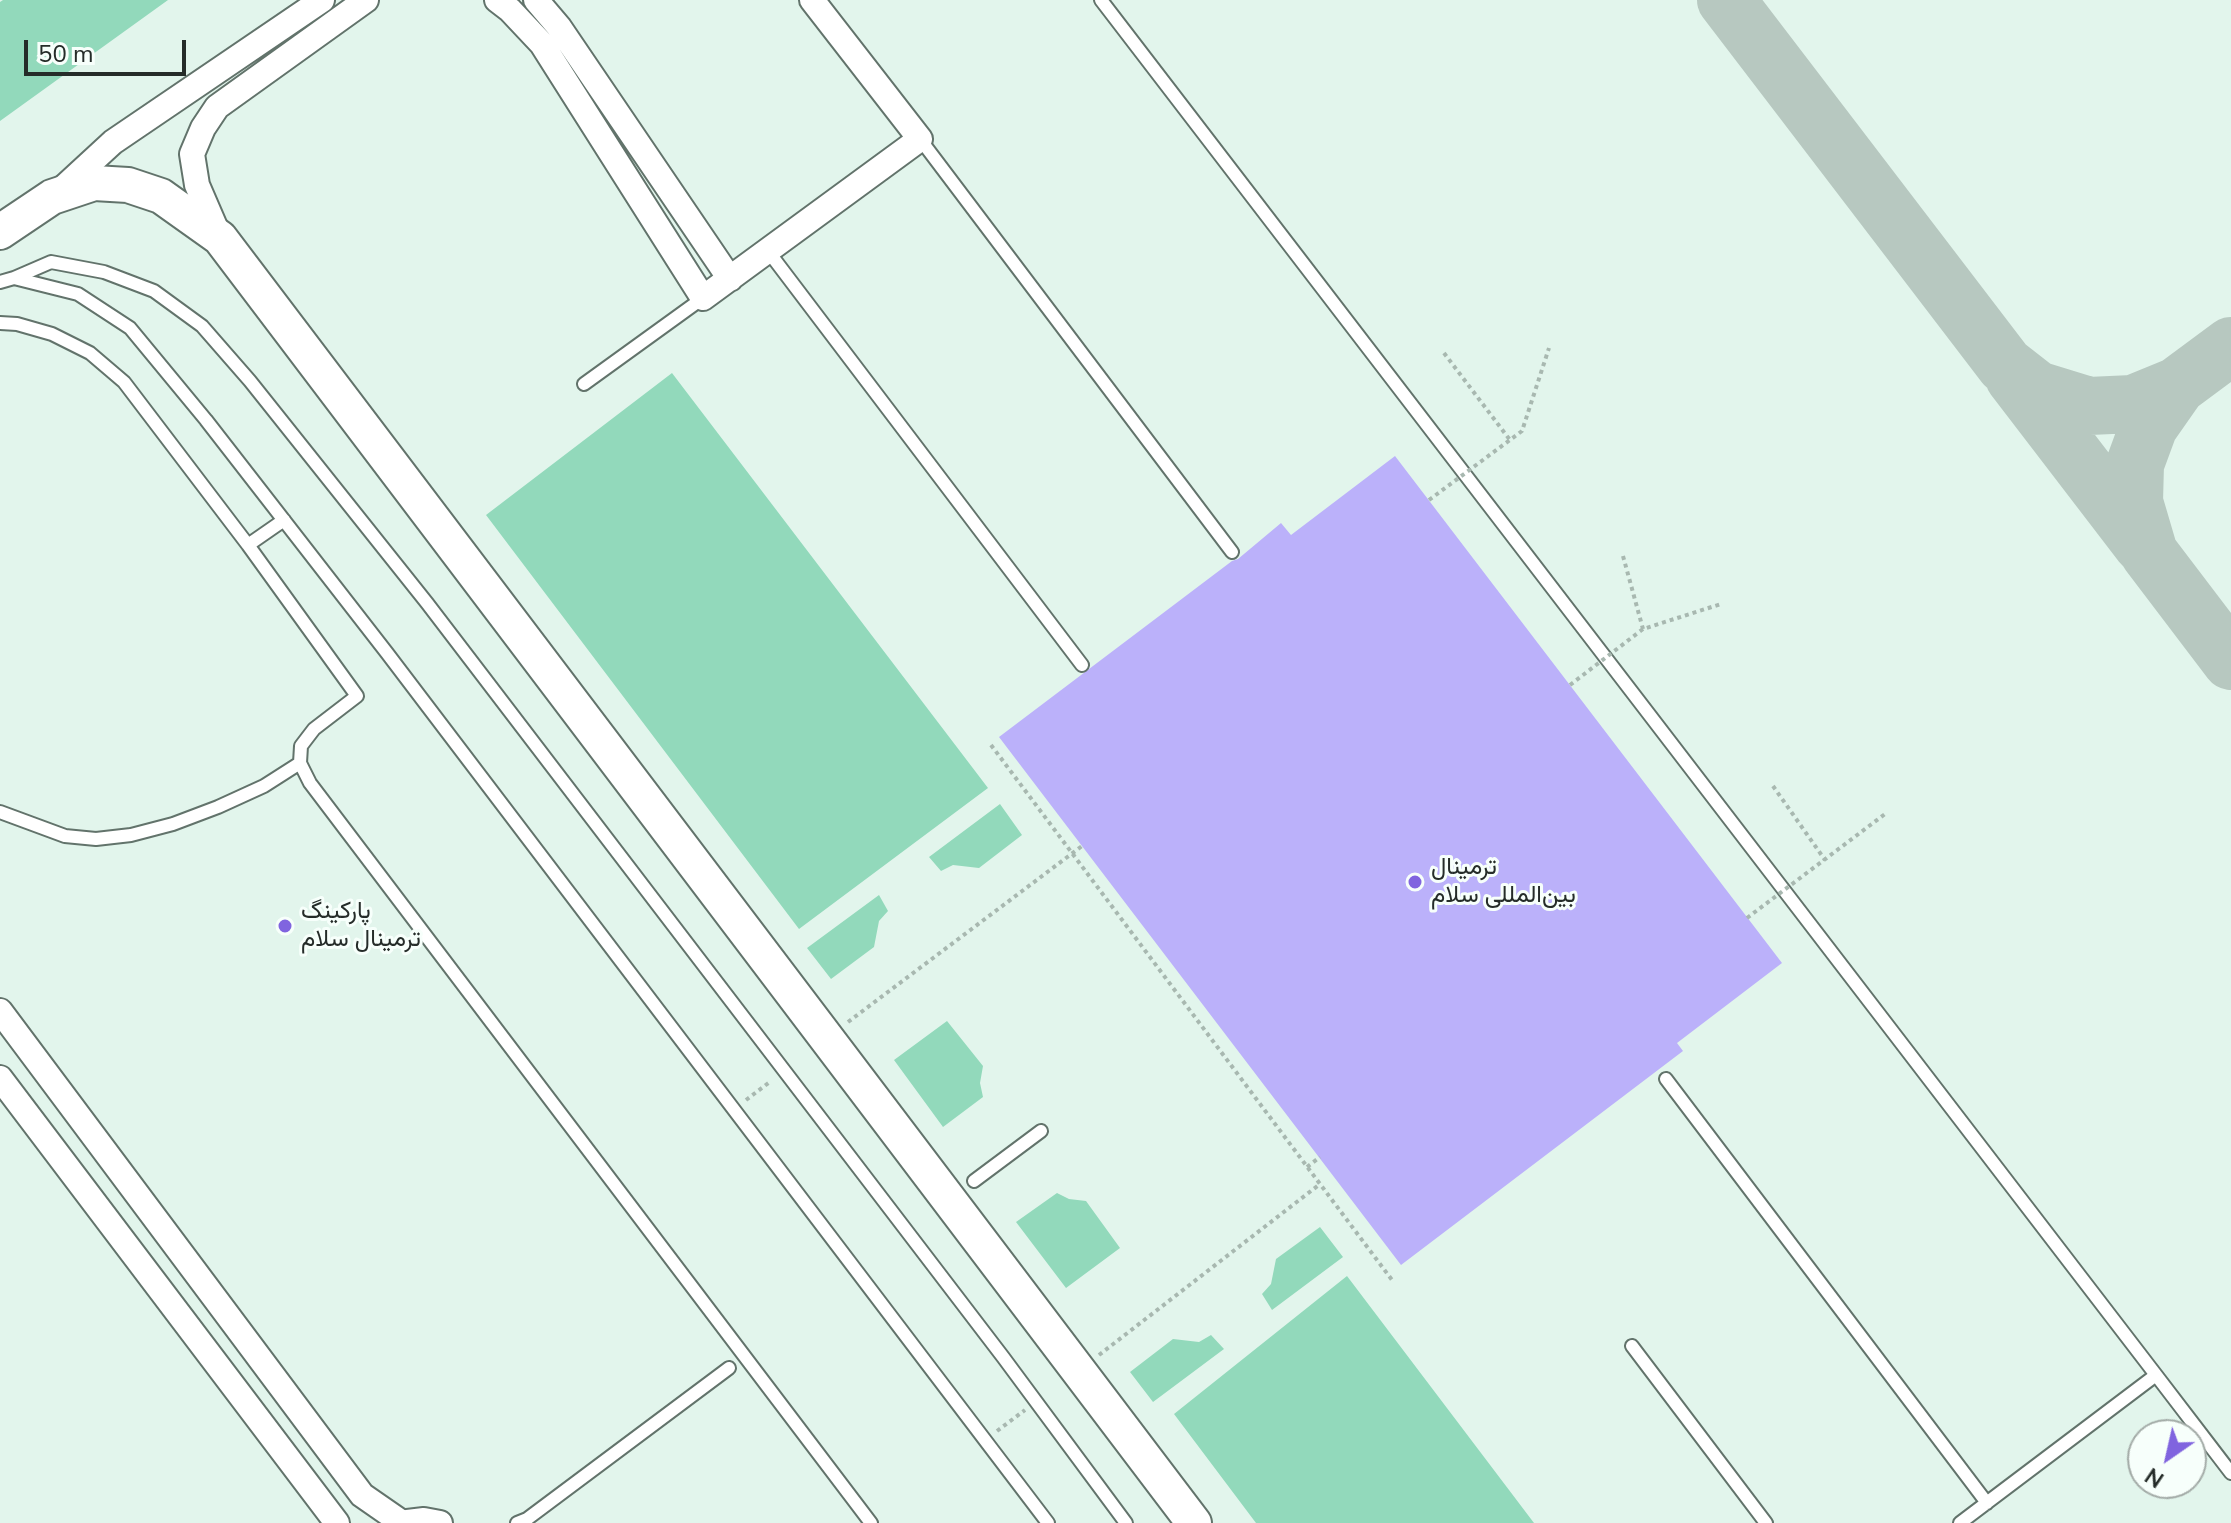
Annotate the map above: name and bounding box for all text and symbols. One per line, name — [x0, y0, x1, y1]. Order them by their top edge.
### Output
scale bar — [28, 24, 190, 74]
text: 50 m — [38, 38, 94, 70]
place label: ترمینال بین‌المللی سلام — [1431, 854, 1576, 910]
marker: ترمینال بین‌المللی سلام — [1406, 873, 1424, 891]
place label: پارکینگ ترمینال سلام — [301, 898, 421, 954]
marker: پارکینگ ترمینال سلام — [276, 917, 294, 935]
north arrow — [2127, 1419, 2207, 1499]
text: N — [2139, 1460, 2170, 1494]

